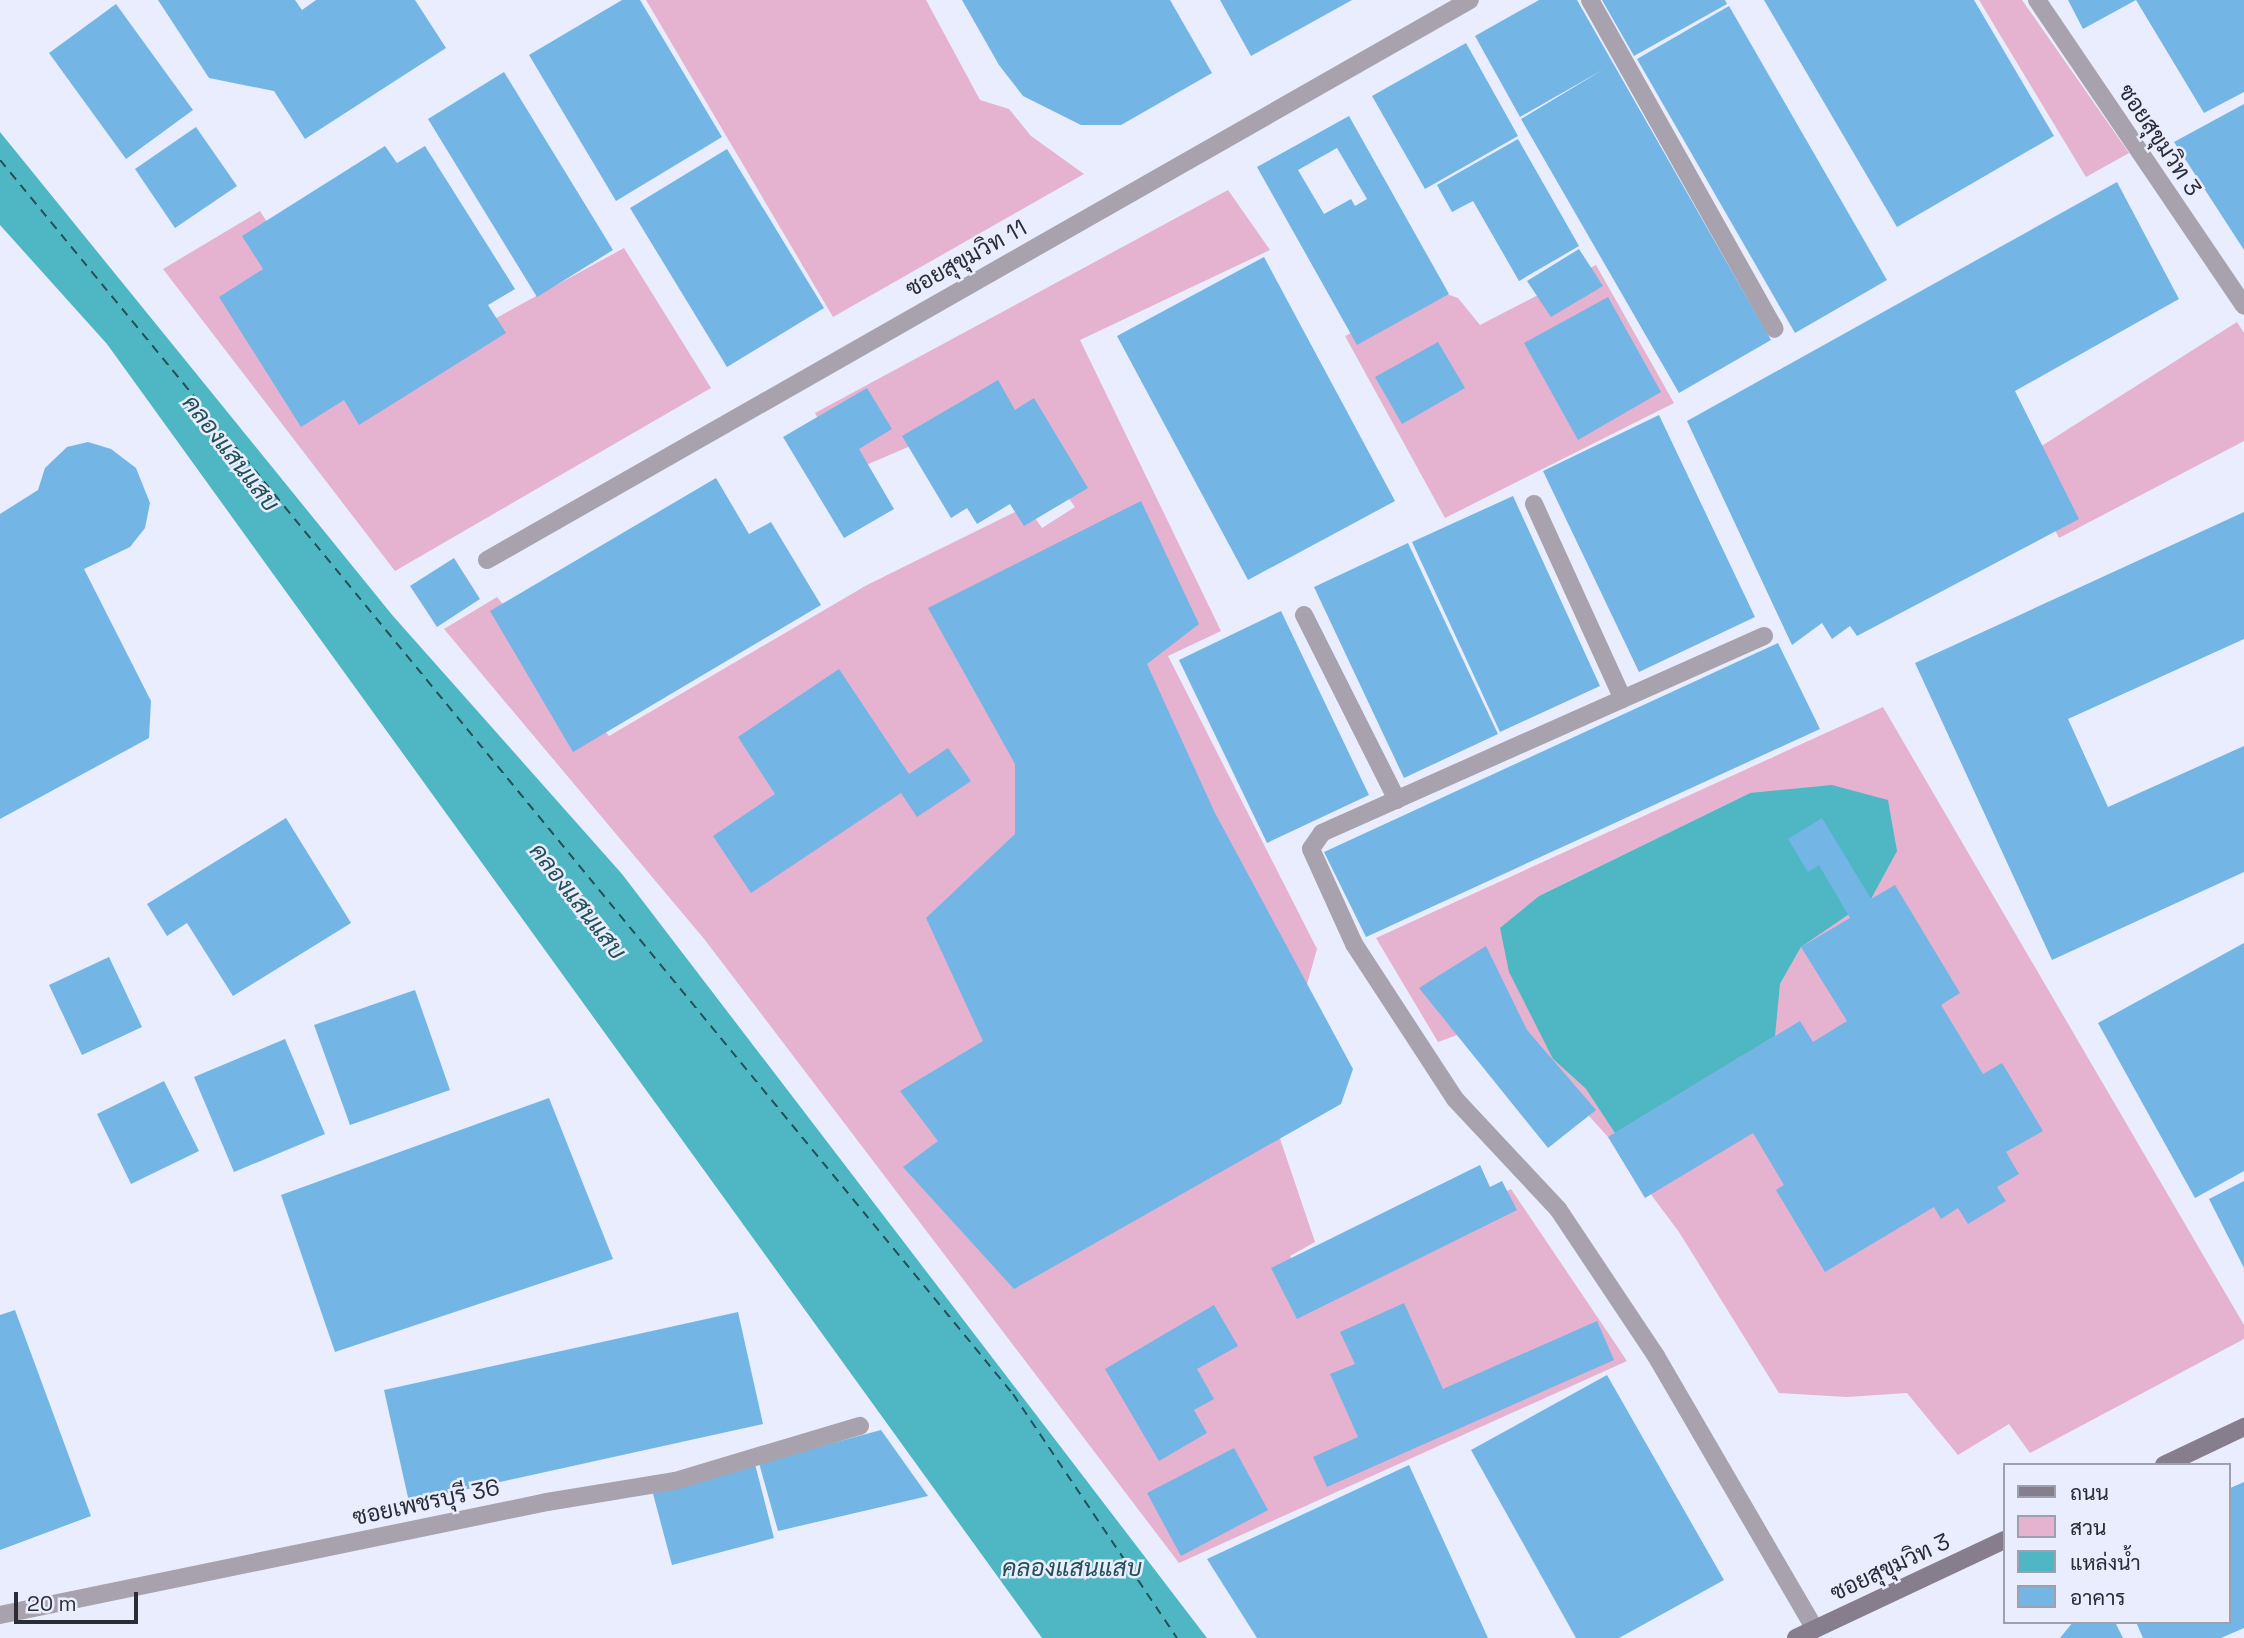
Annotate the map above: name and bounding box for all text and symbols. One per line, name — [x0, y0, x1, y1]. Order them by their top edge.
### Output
street label: ซอยสุขุมวิท 3 — [2113, 79, 2207, 201]
street label: ซอยสุขุมวิท 11 — [901, 213, 1031, 303]
water label: คลองแสนแสบ — [177, 389, 285, 517]
water label: คลองแสนแสบ — [524, 837, 632, 965]
legend — [2002, 1463, 2230, 1624]
street label: ซอยเพชรบุรี 36 — [350, 1473, 502, 1531]
text: ถนน — [2070, 1479, 2109, 1506]
text: สวน — [2070, 1514, 2106, 1541]
street label: ซอยสุขุมวิท 3 — [1826, 1527, 1954, 1607]
text: แหล่งน้ำ — [2070, 1549, 2141, 1576]
water label: คลองแสนแสบ — [1002, 1554, 1142, 1582]
scale bar — [18, 1578, 142, 1622]
text: อาคาร — [2070, 1584, 2126, 1611]
text: 20 m — [27, 1590, 77, 1617]

